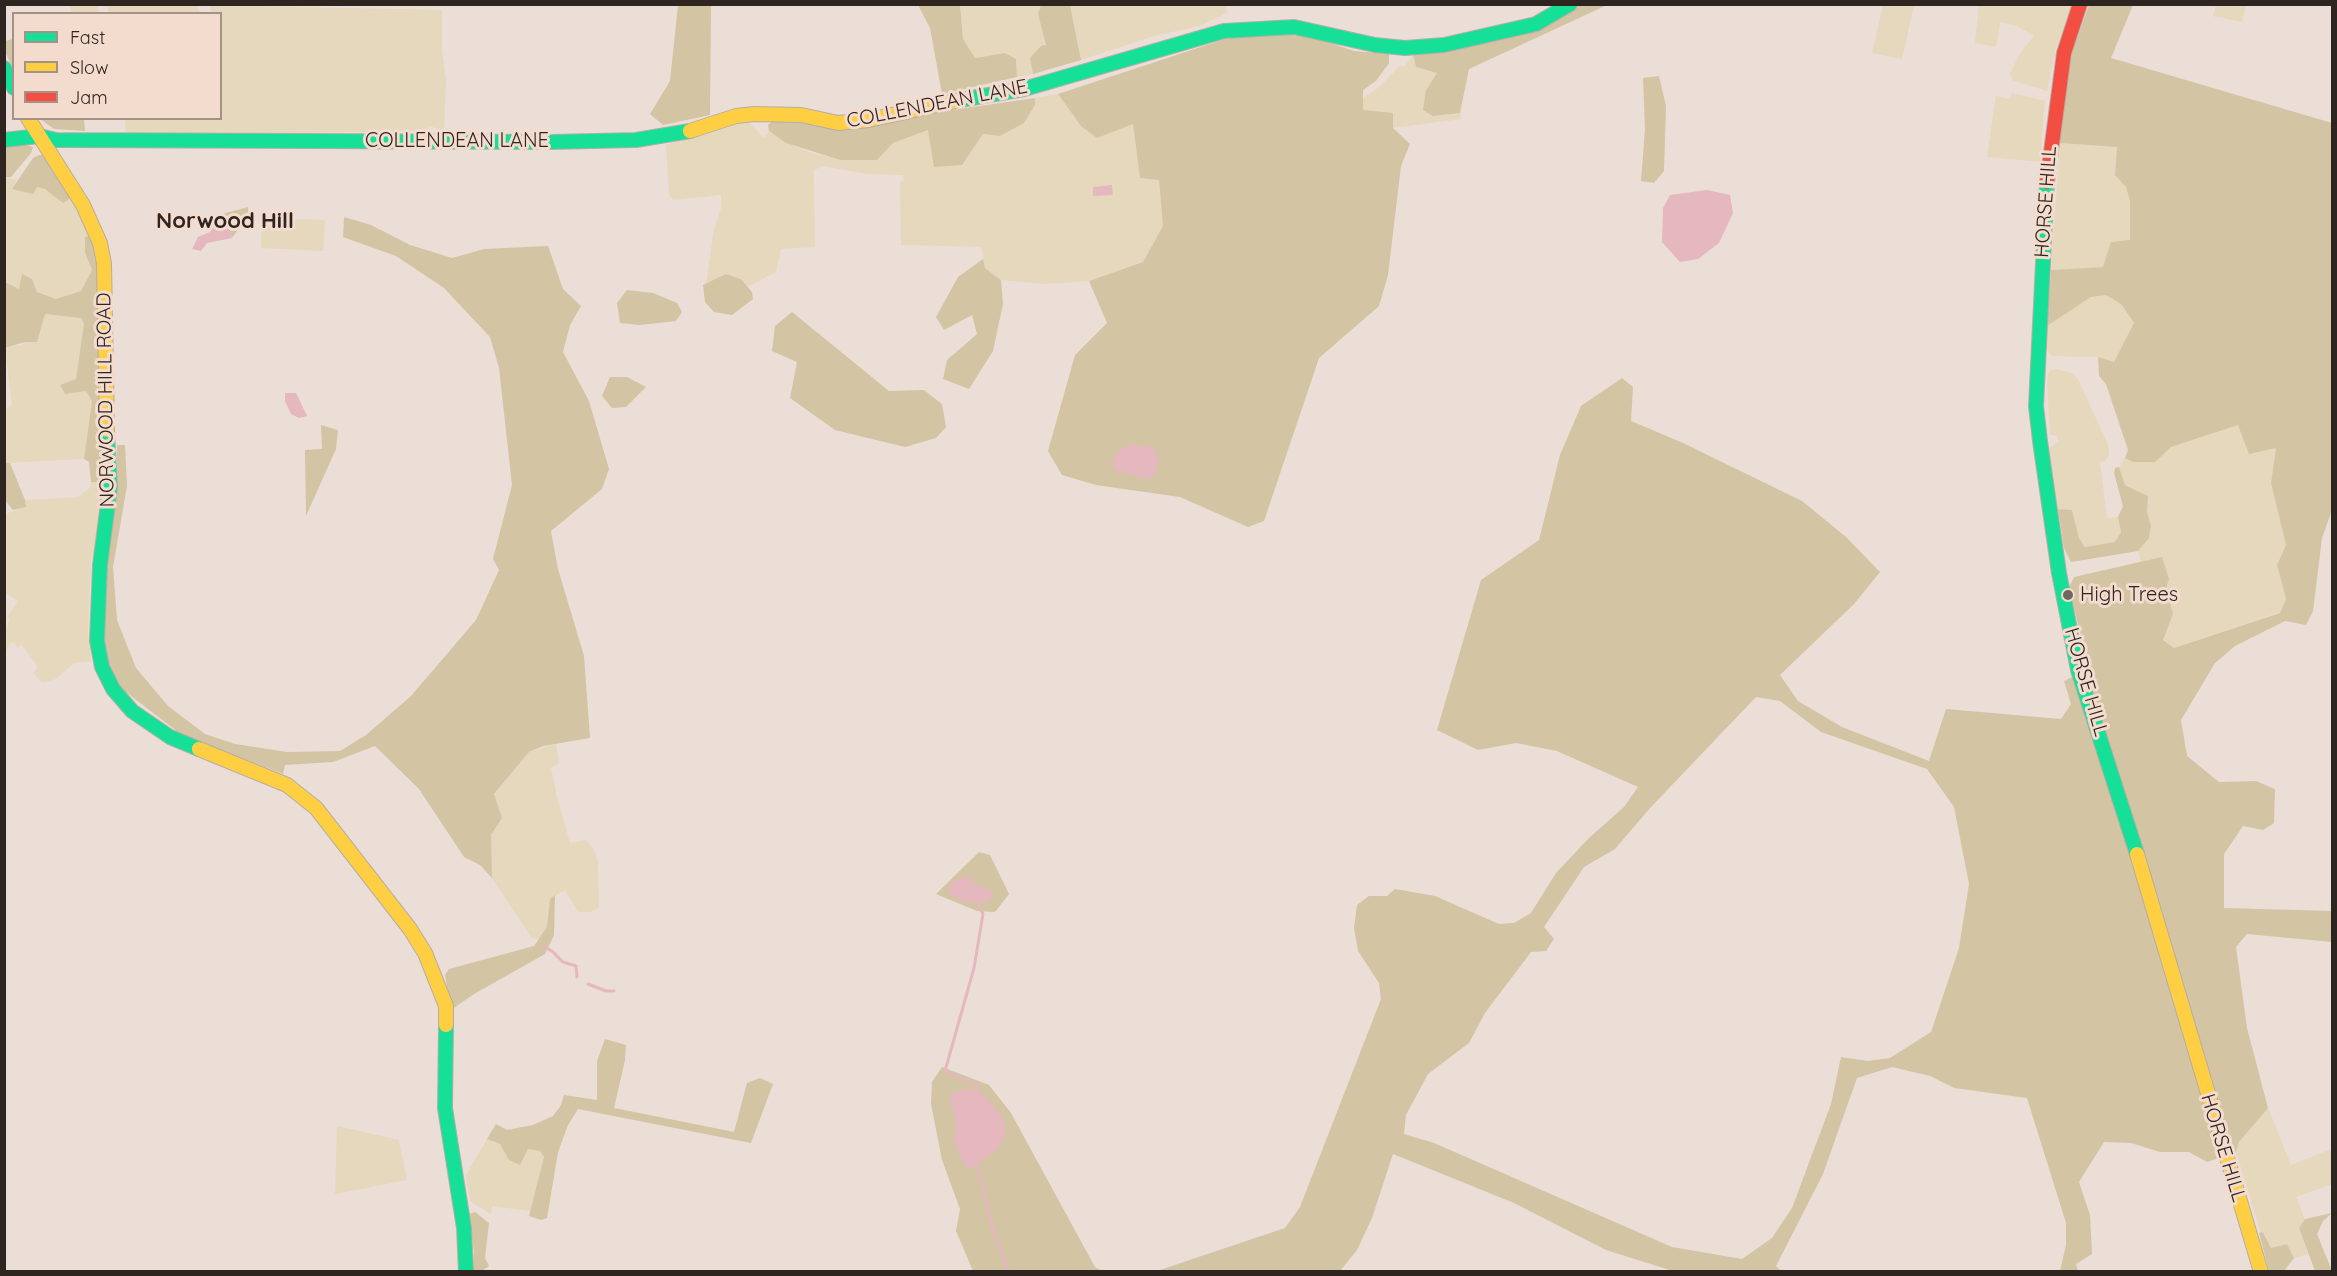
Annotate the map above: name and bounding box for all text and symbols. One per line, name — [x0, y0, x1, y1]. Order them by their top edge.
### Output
legend — [12, 12, 222, 120]
text: Fast — [70, 26, 105, 49]
text: Slow — [70, 56, 108, 79]
street label: COLLENDEAN LANE — [845, 75, 1029, 133]
text: Jam — [70, 86, 108, 109]
street label: COLLENDEAN LANE — [365, 129, 549, 153]
street label: HORSE HILL — [2030, 145, 2062, 259]
district label: Norwood Hill — [156, 208, 294, 234]
street label: NORWOOD HILL ROAD — [92, 292, 120, 508]
place label: High Trees — [2080, 583, 2178, 607]
marker: High Trees — [2061, 588, 2075, 602]
street label: HORSE HILL — [2059, 625, 2113, 739]
street label: HORSE HILL — [2195, 1091, 2251, 1205]

